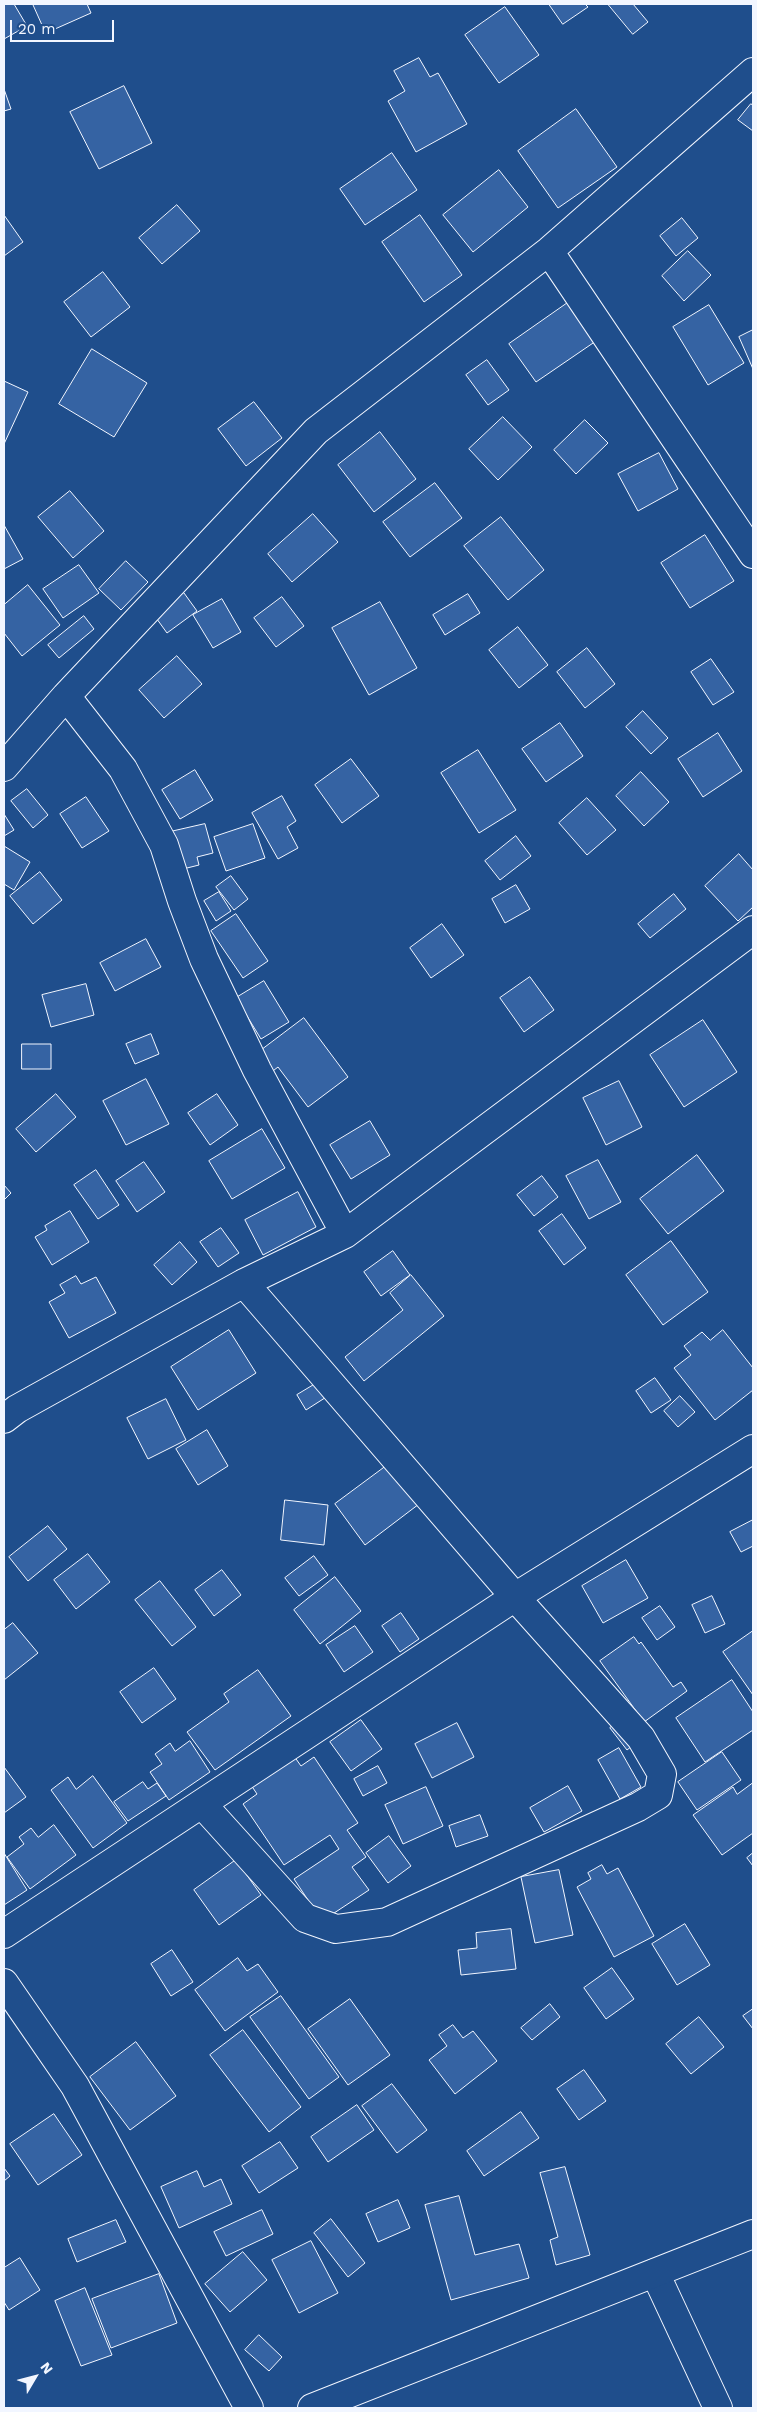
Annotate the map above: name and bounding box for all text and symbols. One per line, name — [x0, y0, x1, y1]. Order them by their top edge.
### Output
scale bar — [12, 10, 116, 42]
text: 20 m — [18, 20, 56, 38]
north arrow — [10, 2352, 60, 2402]
text: N — [37, 2359, 56, 2377]

